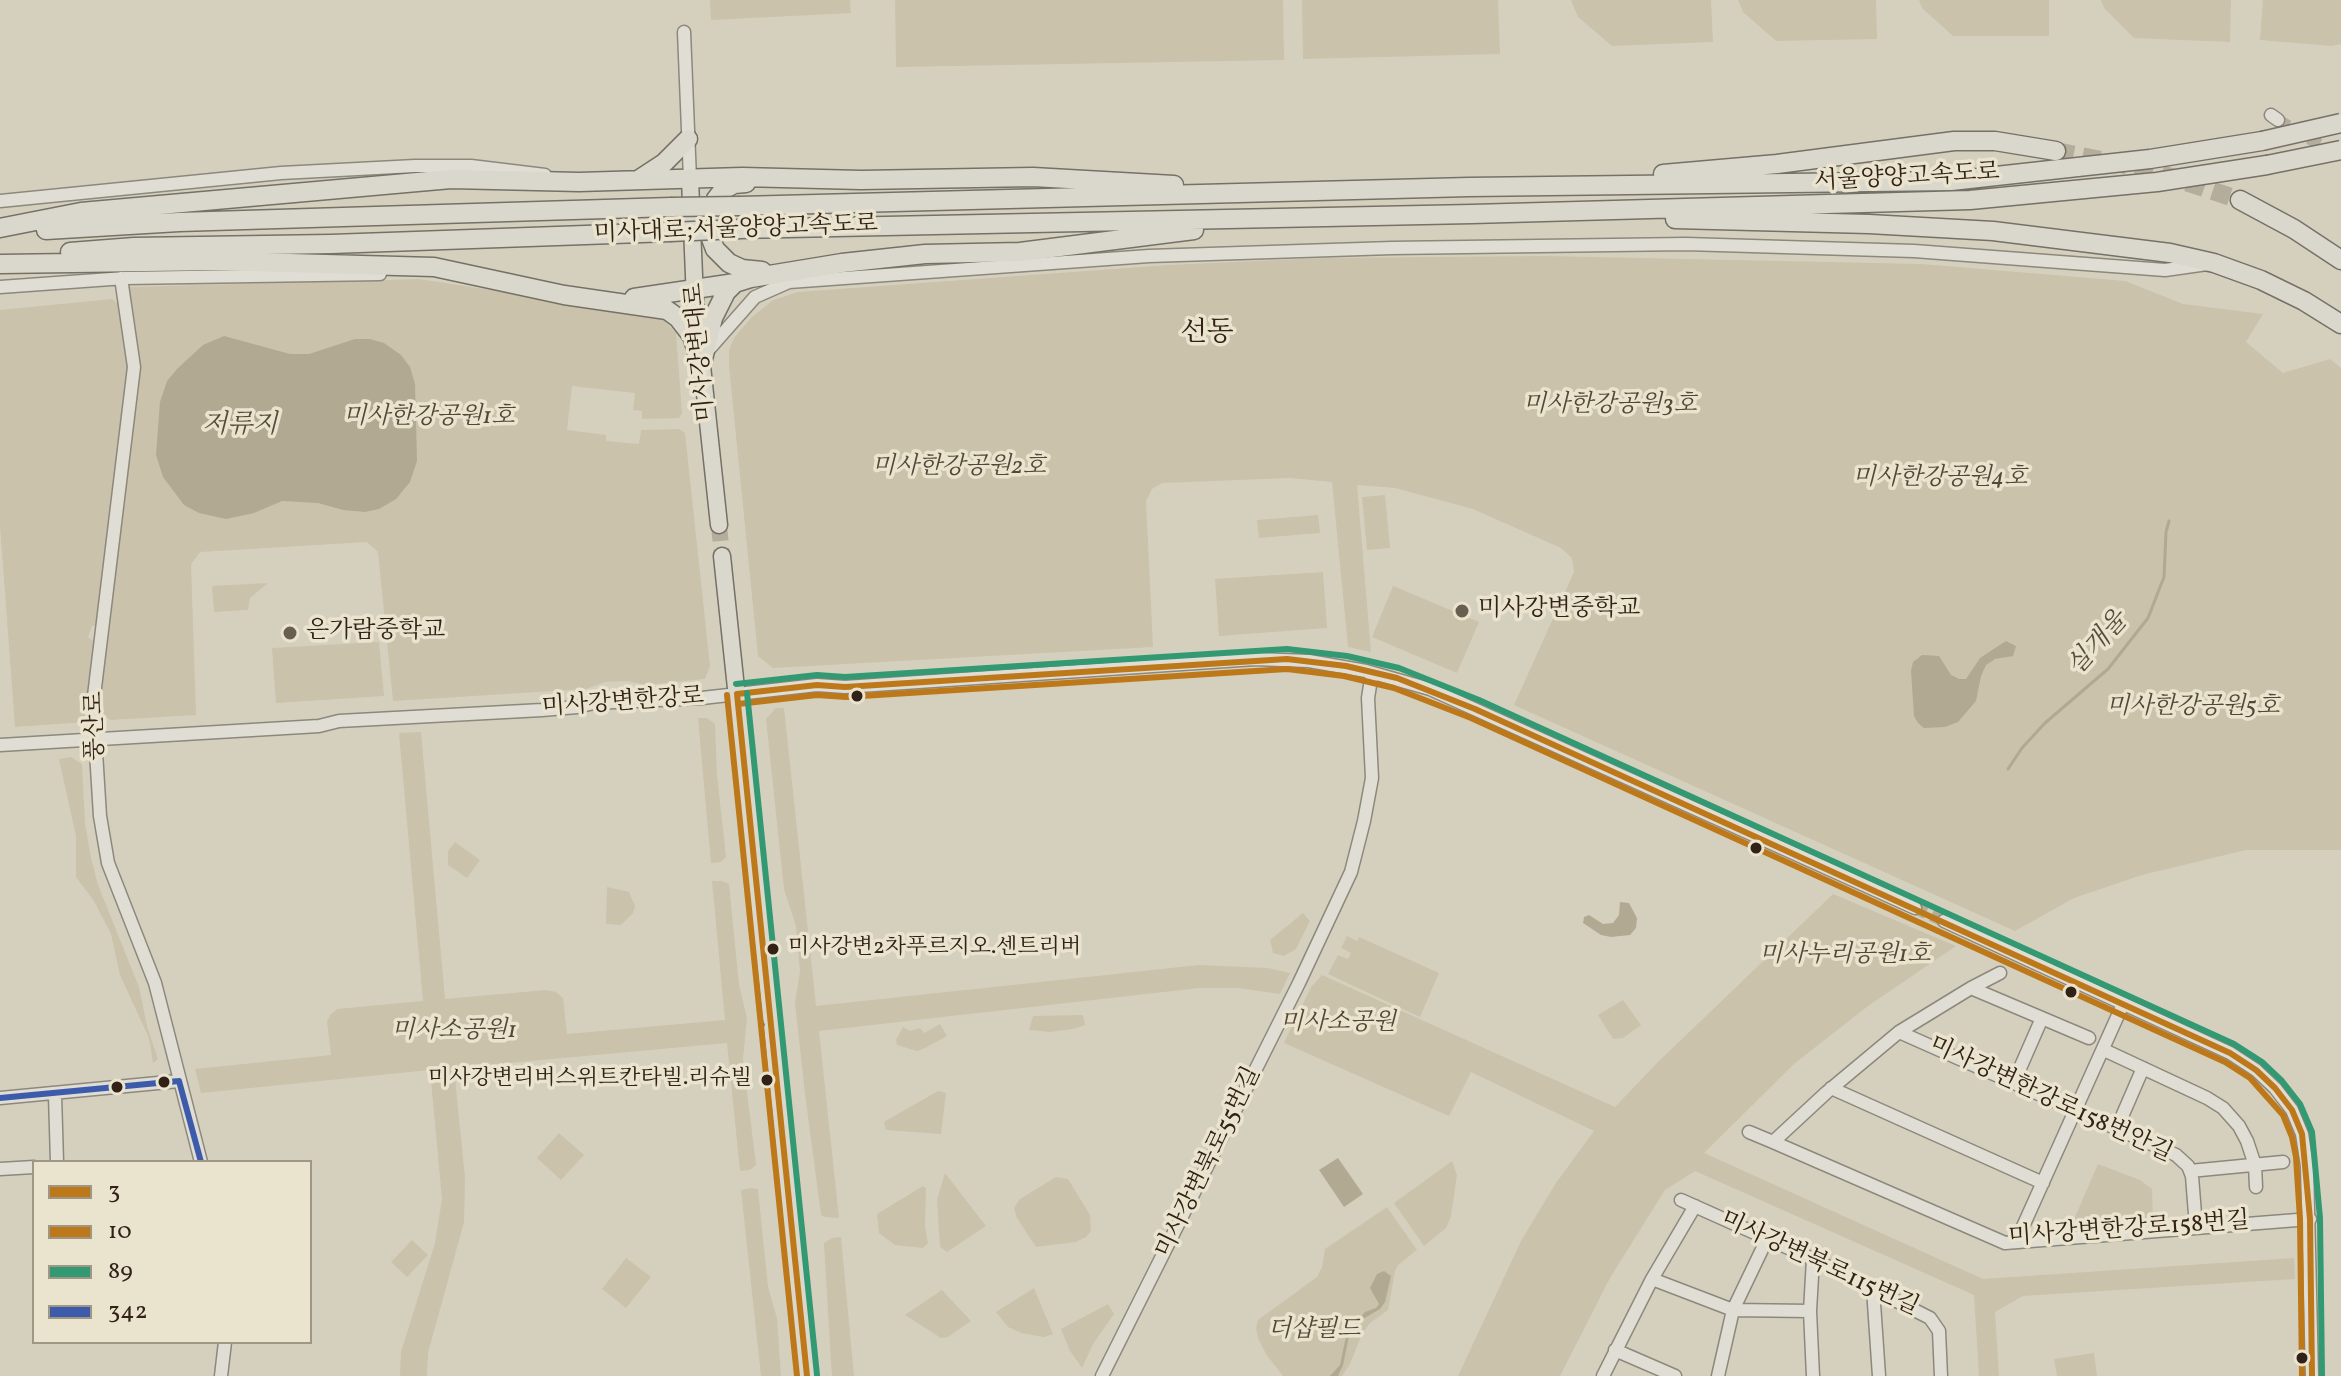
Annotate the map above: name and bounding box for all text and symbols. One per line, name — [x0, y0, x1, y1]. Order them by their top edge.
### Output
street label: 서울양양고속도로 — [1814, 160, 2000, 198]
street label: 미사대로;서울양양고속도로 — [593, 212, 879, 250]
street label: 미사강변대로 — [682, 281, 722, 423]
district label: 선동 — [1180, 318, 1234, 352]
park label: 미사한강공원3호 — [1523, 393, 1697, 421]
park label: 미사한강공원1호 — [343, 405, 515, 433]
water label: 저류지 — [202, 411, 278, 443]
park label: 미사한강공원2호 — [872, 455, 1046, 483]
park label: 미사한강공원4호 — [1853, 466, 2027, 494]
place label: 미사강변중학교 — [1478, 597, 1640, 625]
marker: 미사강변중학교 — [1453, 602, 1471, 620]
water label: 실개울 — [2062, 607, 2136, 683]
place label: 은가람중학교 — [306, 619, 445, 647]
marker: 은가람중학교 — [281, 624, 299, 642]
street label: 미사강변한강로 — [541, 684, 705, 724]
unlabelled marker — [849, 688, 865, 704]
street label: 풍산로 — [82, 691, 112, 761]
park label: 미사한강공원5호 — [2106, 695, 2280, 723]
unlabelled marker — [1748, 840, 1764, 856]
place label: 미사강변2차푸르지오.센트리버 — [788, 936, 1081, 962]
marker: 미사강변2차푸르지오.센트리버 — [765, 941, 781, 957]
park label: 미사누리공원1호 — [1759, 943, 1931, 971]
unlabelled marker — [2063, 984, 2079, 1000]
park label: 미사소공원 — [1280, 1011, 1396, 1039]
park label: 미사소공원1 — [392, 1019, 516, 1047]
street label: 미사강변한강로158번안길 — [1924, 1032, 2176, 1170]
street label: 미사강변북로55번길 — [1151, 1063, 1269, 1263]
place label: 미사강변리버스위트칸타빌.리슈빌 — [428, 1067, 752, 1093]
marker: 미사강변리버스위트칸타빌.리슈빌 — [759, 1072, 775, 1088]
unlabelled marker — [156, 1074, 172, 1090]
unlabelled marker — [109, 1079, 125, 1095]
legend — [32, 1160, 312, 1344]
text: 3 — [108, 1175, 120, 1209]
street label: 미사강변북로115번길 — [1715, 1206, 1923, 1324]
street label: 미사강변한강로158번길 — [2007, 1208, 2251, 1254]
text: 10 — [108, 1215, 132, 1249]
text: 89 — [108, 1255, 133, 1289]
text: 342 — [108, 1295, 148, 1329]
park label: 더샵필드 — [1268, 1318, 1360, 1346]
unlabelled marker — [2294, 1350, 2310, 1366]

